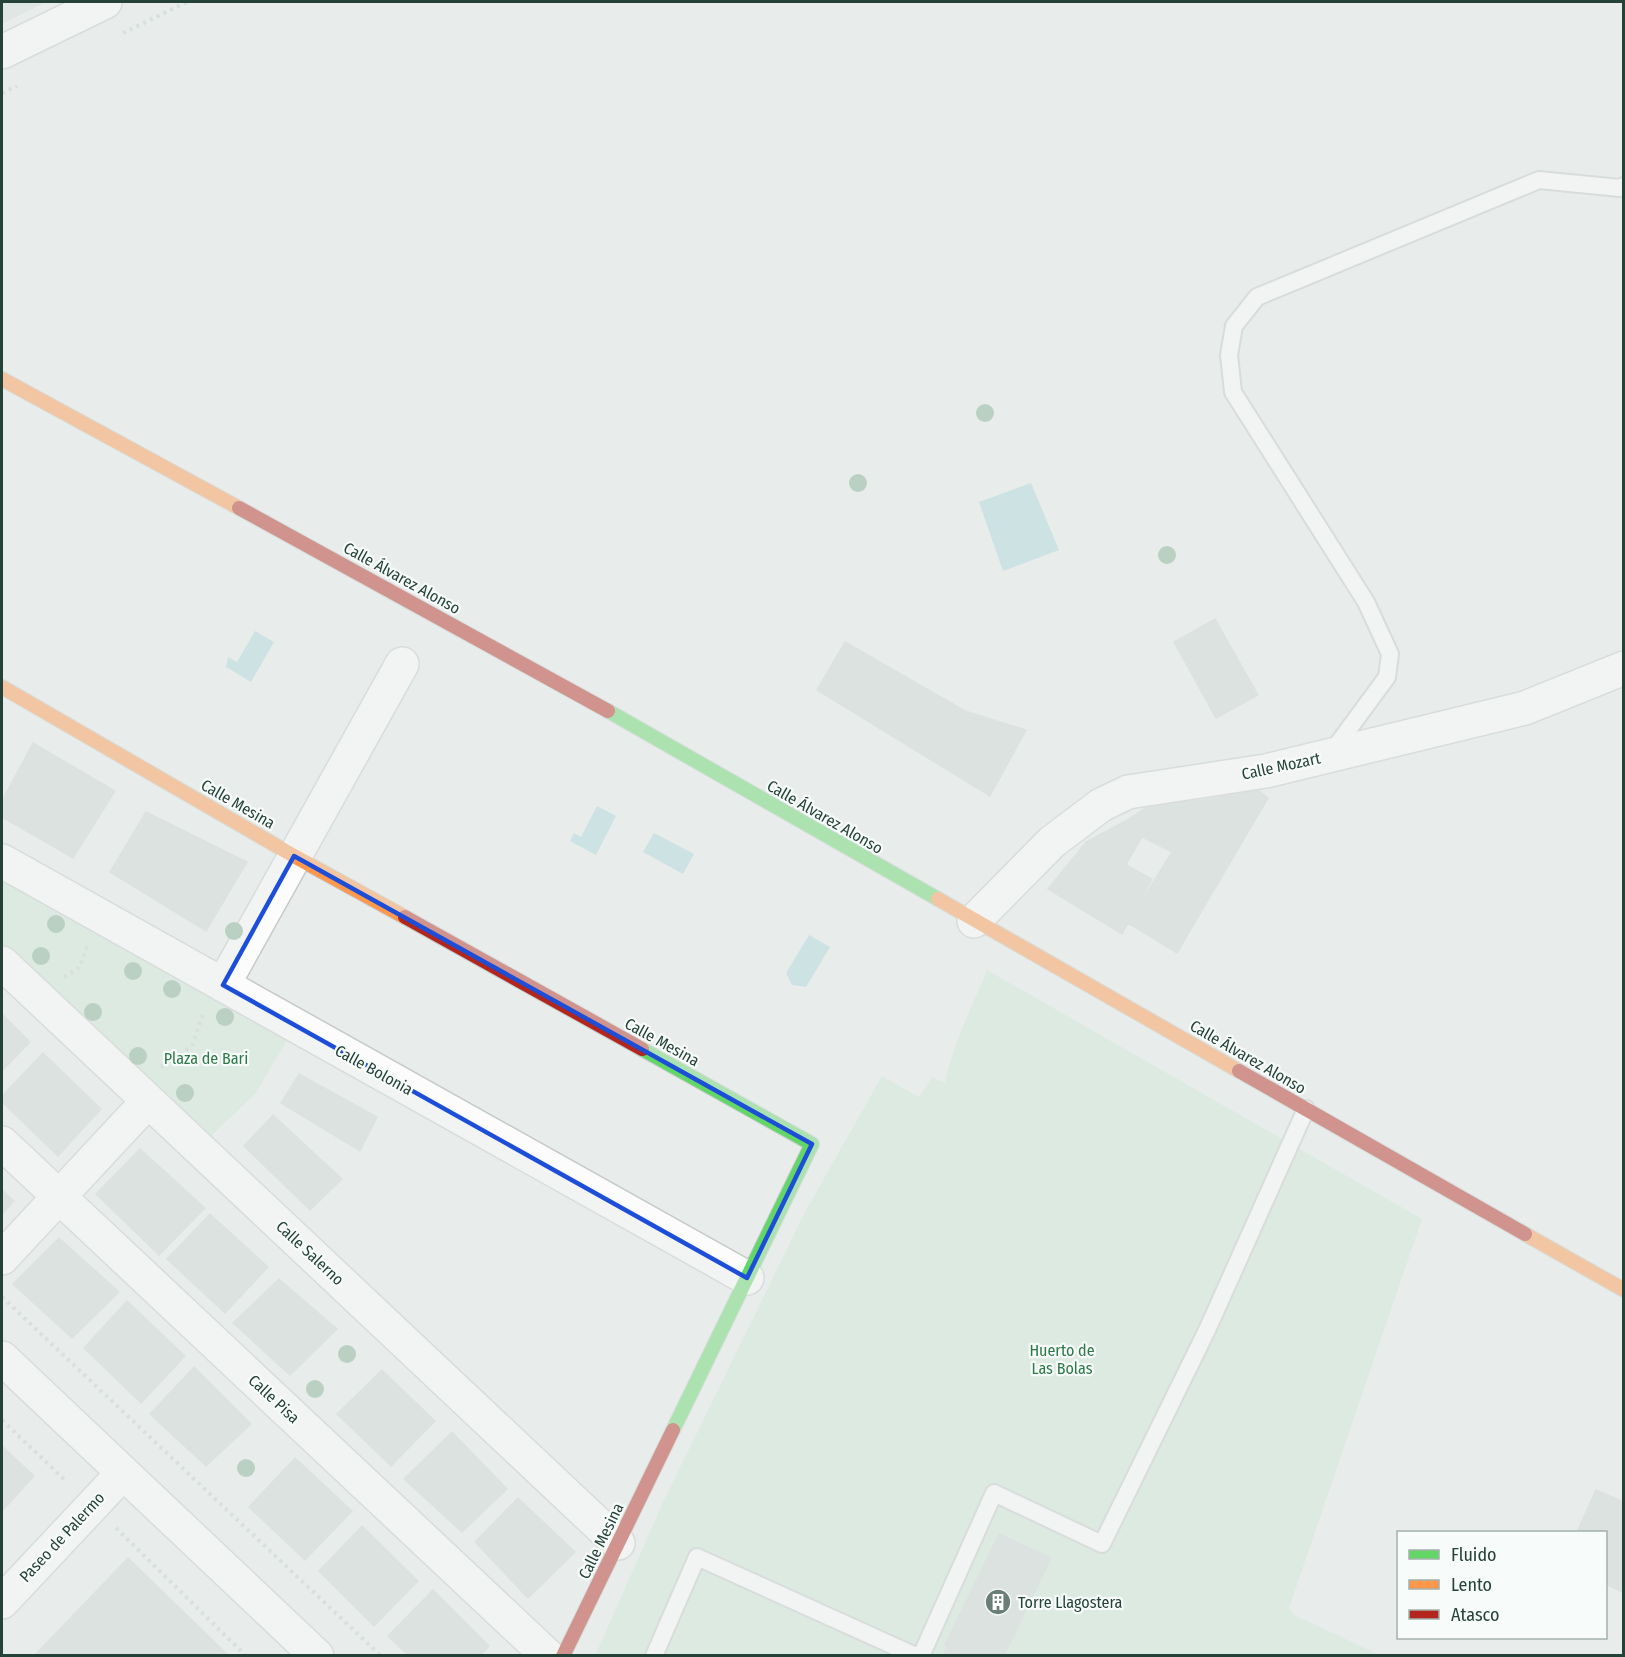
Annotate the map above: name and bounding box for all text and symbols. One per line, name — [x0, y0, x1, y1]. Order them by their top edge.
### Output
street label: Calle Álvarez Alonso — [340, 538, 464, 618]
street label: Calle Mozart — [1240, 748, 1323, 784]
street label: Calle Mesina — [198, 775, 278, 833]
street label: Calle Álvarez Alonso — [764, 776, 886, 858]
street label: Calle Mesina — [621, 1014, 703, 1070]
street label: Calle Álvarez Alonso — [1187, 1016, 1309, 1098]
street label: Calle Bolonia — [332, 1041, 416, 1099]
park label: Plaza de Bari — [164, 1049, 248, 1068]
street label: Calle Salerno — [272, 1217, 348, 1289]
park label: Huerto de Las Bolas — [1029, 1341, 1095, 1378]
street label: Calle Pisa — [245, 1371, 304, 1427]
street label: Paseo de Palermo — [16, 1488, 108, 1586]
street label: Calle Mesina — [574, 1500, 628, 1582]
legend — [1397, 1531, 1607, 1639]
text: Fluido — [1451, 1544, 1497, 1566]
text: Lento — [1451, 1574, 1492, 1596]
building icon: Torre Llagostera — [983, 1587, 1013, 1617]
place label: Torre Llagostera — [1018, 1593, 1123, 1612]
text: Atasco — [1451, 1604, 1499, 1626]

